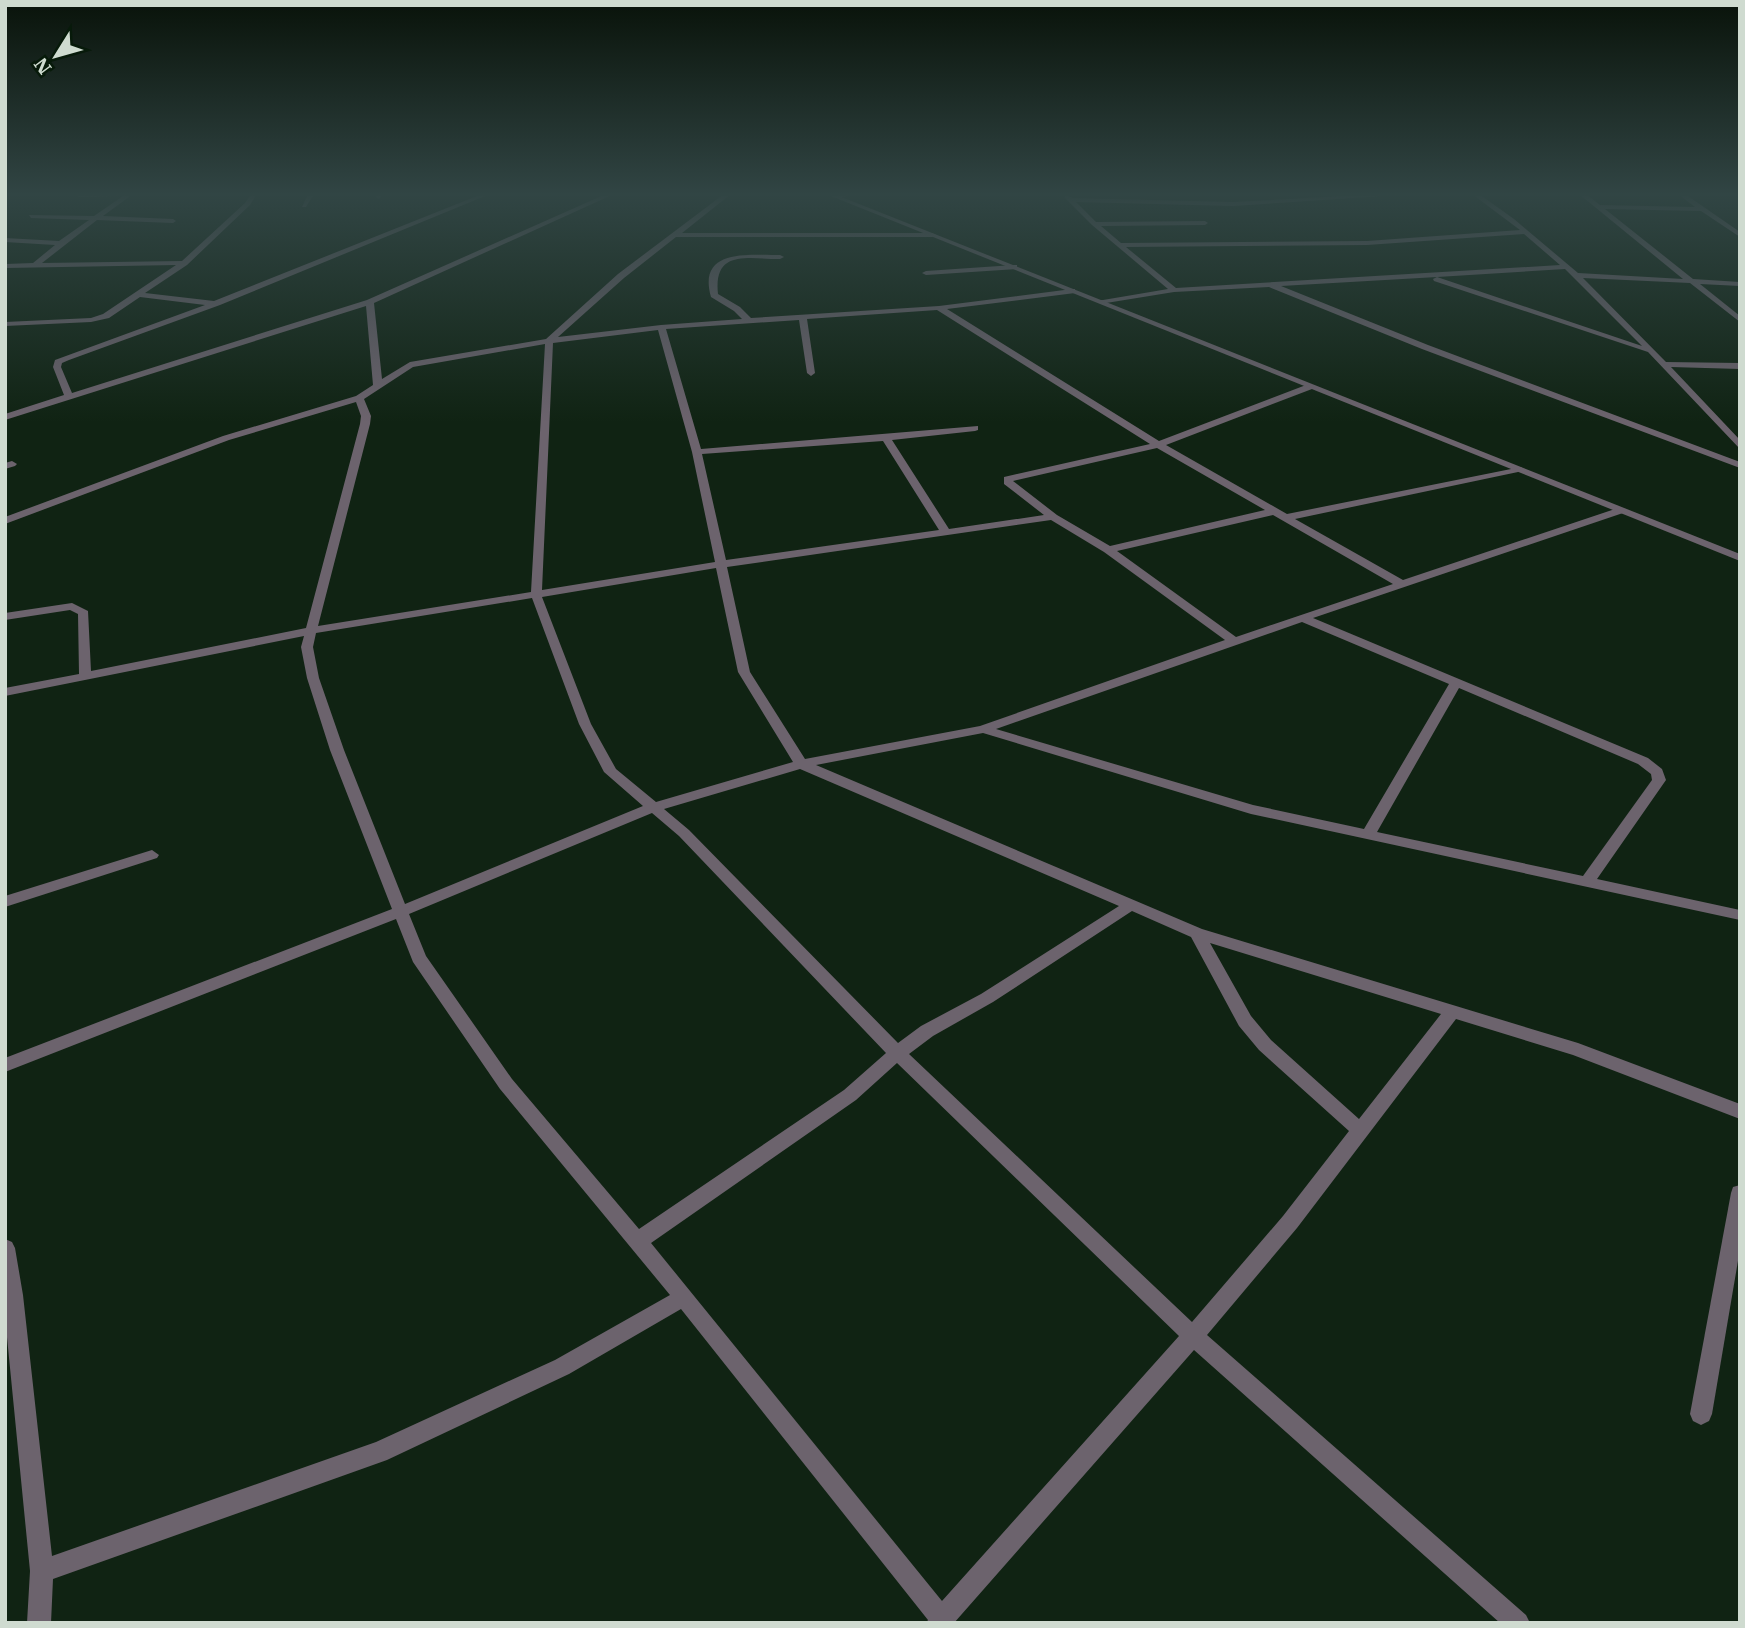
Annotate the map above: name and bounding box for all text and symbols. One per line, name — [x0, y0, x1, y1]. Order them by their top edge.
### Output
north arrow — [21, 21, 91, 91]
text: N — [28, 53, 57, 79]

